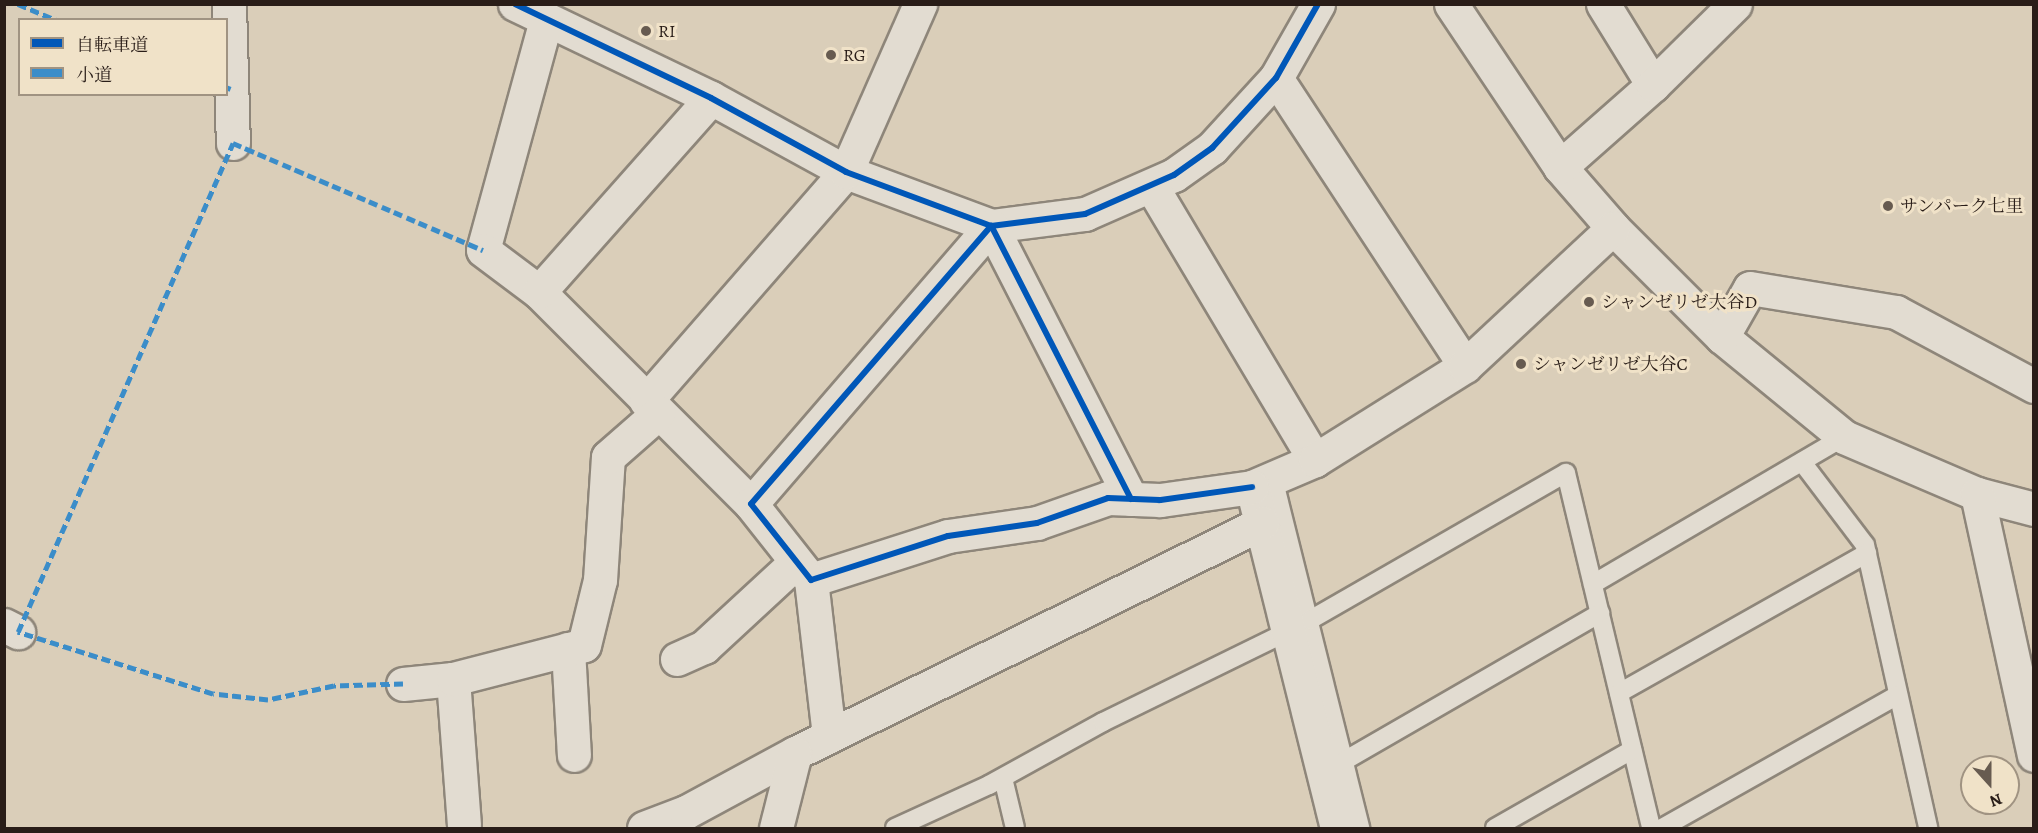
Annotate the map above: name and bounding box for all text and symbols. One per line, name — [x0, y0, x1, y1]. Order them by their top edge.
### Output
legend — [18, 18, 228, 96]
place label: RI — [658, 20, 675, 42]
marker: RI — [639, 24, 653, 38]
text: 自転車道 — [76, 33, 148, 57]
place label: RG — [843, 44, 866, 66]
marker: RG — [824, 48, 838, 62]
text: 小道 — [76, 63, 112, 87]
place label: サンパーク七里 — [1900, 195, 2026, 217]
marker: サンパーク七里 — [1881, 199, 1895, 213]
place label: シャンゼリゼ大谷D — [1601, 291, 1758, 313]
marker: シャンゼリゼ大谷D — [1582, 295, 1596, 309]
place label: シャンゼリゼ大谷C — [1533, 353, 1688, 375]
marker: シャンゼリゼ大谷C — [1514, 357, 1528, 371]
north arrow — [1960, 755, 2020, 815]
text: N — [1986, 788, 2005, 812]

